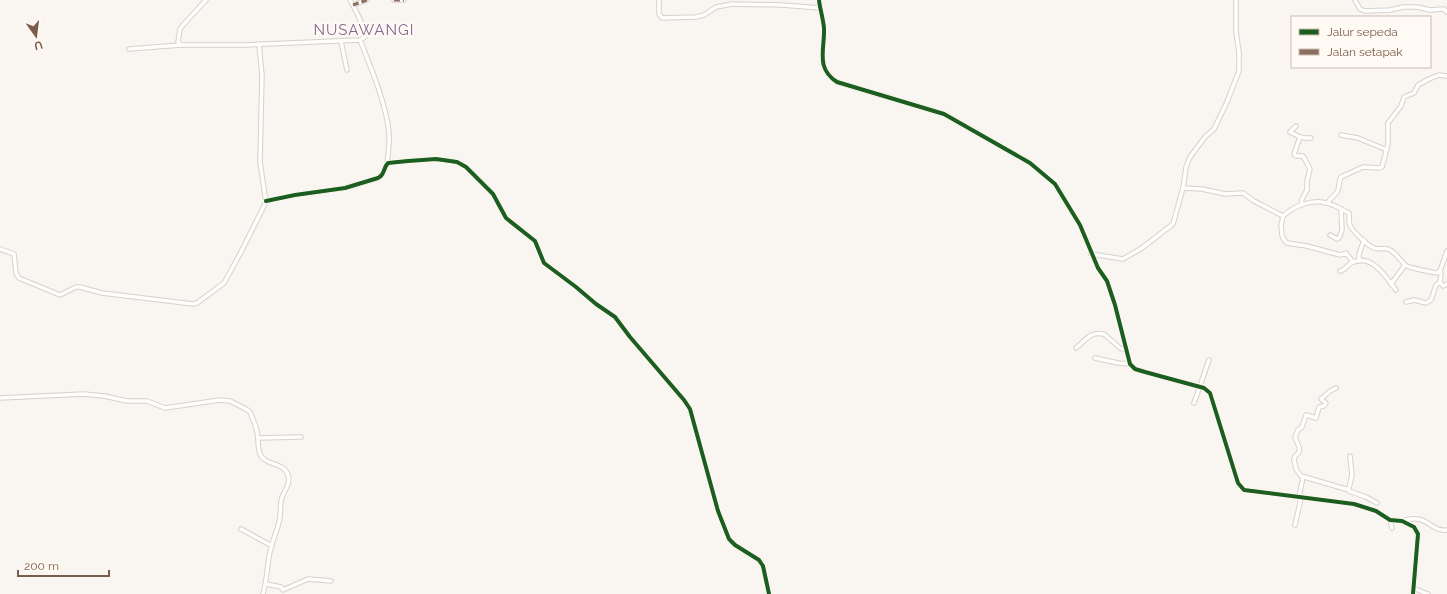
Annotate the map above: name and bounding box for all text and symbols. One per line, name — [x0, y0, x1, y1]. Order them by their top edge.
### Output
north arrow — [16, 16, 56, 56]
legend — [1291, 16, 1431, 68]
district label: NUSAWANGI — [313, 21, 415, 39]
text: Jalur sepeda — [1327, 25, 1398, 39]
text: U — [33, 38, 44, 53]
text: Jalan setapak — [1327, 45, 1403, 59]
scale bar — [18, 552, 109, 578]
text: 200 m — [24, 559, 59, 573]

